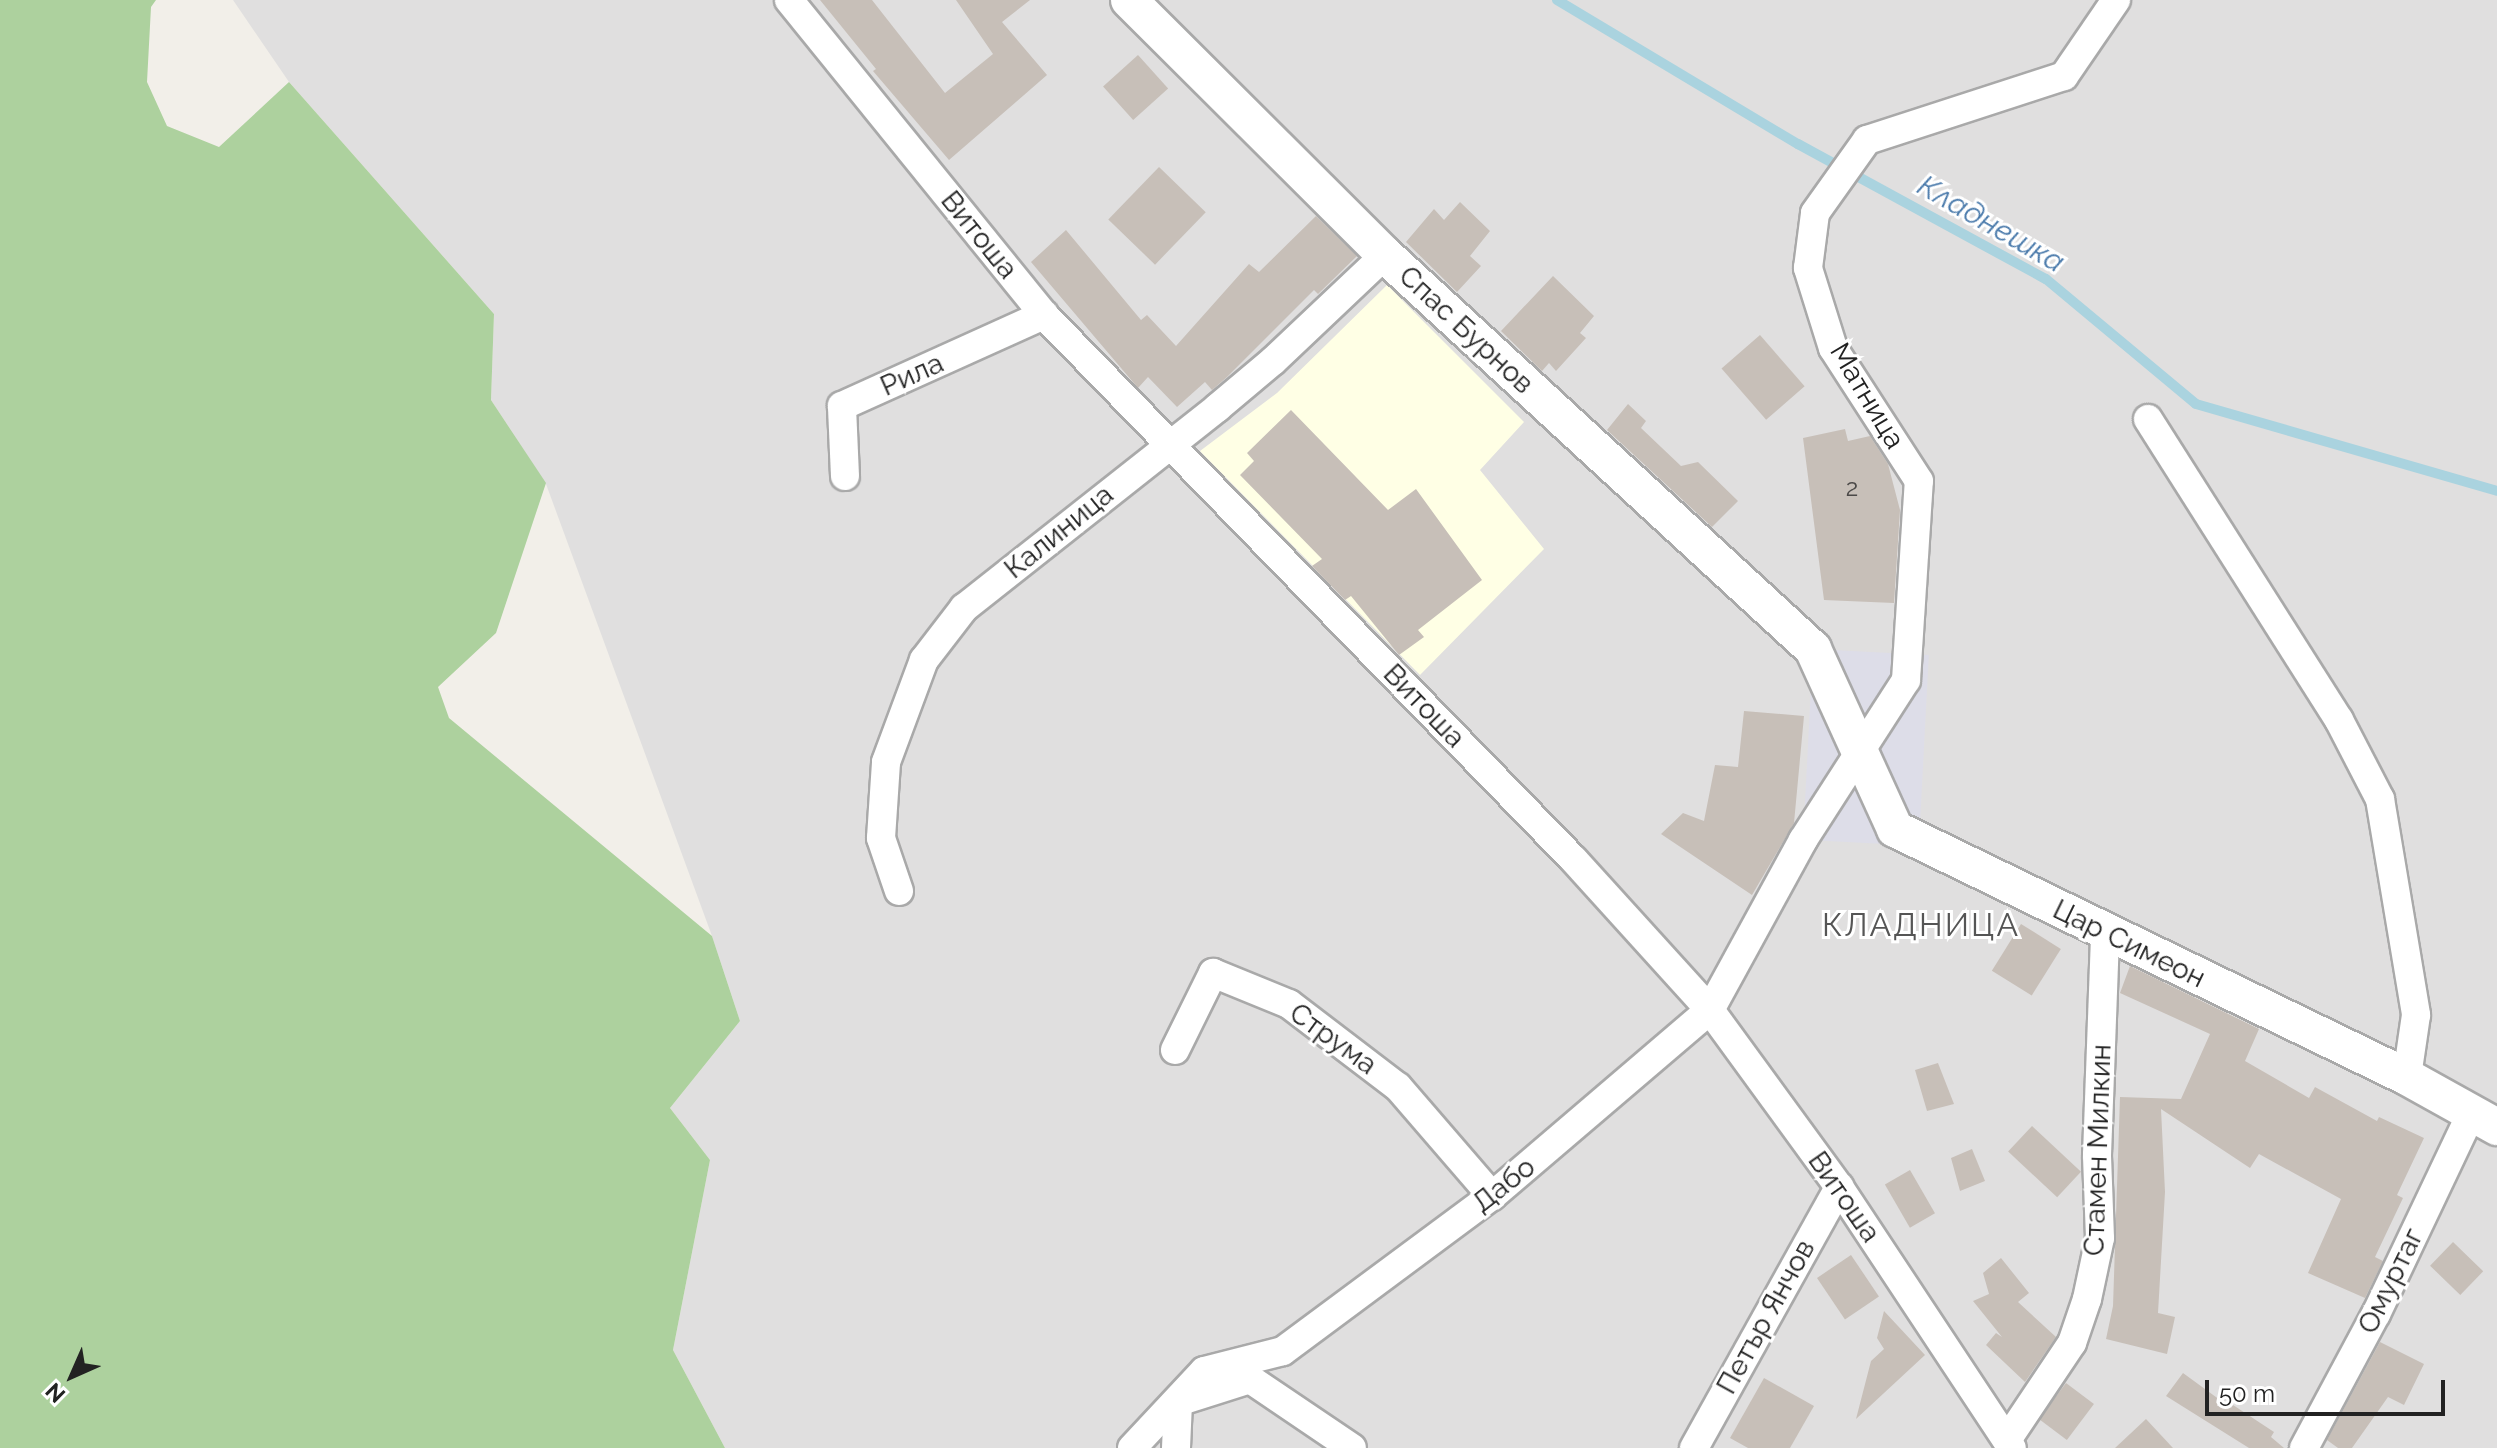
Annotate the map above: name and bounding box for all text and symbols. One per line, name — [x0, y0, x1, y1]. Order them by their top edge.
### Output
water label: Кладнешка — [1911, 168, 2071, 280]
street label: Витоша — [934, 184, 1024, 286]
street label: Спас Бурнов — [1392, 259, 1540, 401]
street label: Матница — [1822, 337, 1912, 455]
street label: Рила — [875, 346, 949, 404]
house number: 2 — [1846, 474, 1858, 502]
street label: Калиница — [998, 478, 1120, 586]
street label: Витоша — [1376, 657, 1472, 755]
street label: Цар Симеон — [2047, 893, 2211, 995]
district label: КЛАДНИЦА — [1822, 906, 2020, 944]
street label: Струма — [1283, 996, 1383, 1082]
street label: Стамен Милкин — [2078, 1044, 2118, 1256]
street label: Витоша — [1801, 1145, 1887, 1249]
street label: Дабо — [1466, 1150, 1542, 1220]
street label: Омуртаг — [2351, 1223, 2431, 1339]
street label: Петър Янчов — [1710, 1234, 1822, 1400]
north arrow — [32, 1336, 112, 1416]
scale bar — [2209, 1364, 2449, 1414]
text: N — [40, 1378, 70, 1408]
text: 50 m — [2219, 1379, 2275, 1408]

